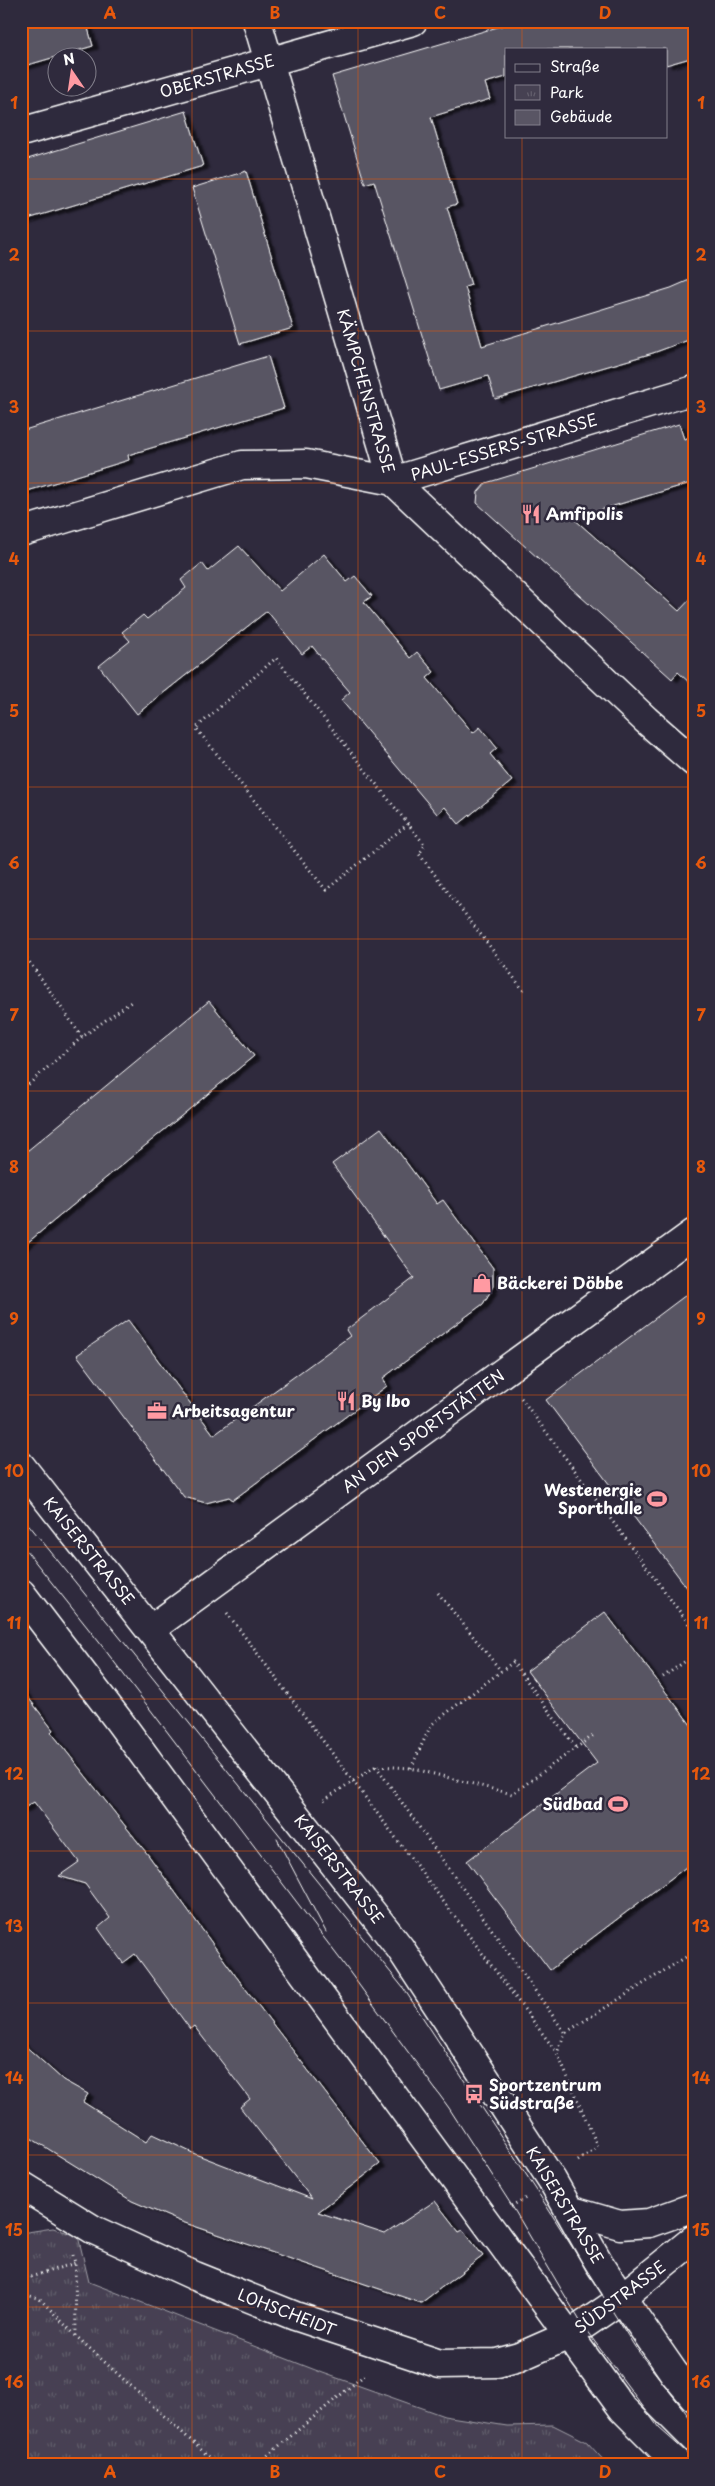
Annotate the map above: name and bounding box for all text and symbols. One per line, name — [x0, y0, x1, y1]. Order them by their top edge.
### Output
text: A — [104, 0, 117, 24]
text: B — [270, 0, 281, 24]
text: C — [434, 0, 446, 24]
text: D — [599, 0, 611, 24]
text: N — [61, 47, 77, 70]
street label: OBERSTRASSE — [157, 47, 277, 103]
north arrow — [48, 48, 98, 98]
legend — [505, 48, 668, 138]
text: Straße — [550, 54, 600, 77]
text: Park — [550, 80, 584, 103]
text: 1 — [10, 90, 18, 114]
text: 1 — [697, 90, 705, 114]
text: Gebäude — [550, 104, 612, 127]
text: 2 — [8, 242, 20, 266]
text: 2 — [695, 242, 707, 266]
street label: KÄMPCHENSTRASSE — [332, 306, 402, 476]
text: 3 — [9, 394, 19, 418]
text: 3 — [696, 394, 706, 418]
street label: PAUL-ESSERS-STRASSE — [407, 406, 600, 486]
place label: Amfipolis — [546, 501, 624, 525]
restaurant icon: Amfipolis — [520, 503, 542, 525]
text: 4 — [9, 546, 20, 570]
text: 4 — [696, 546, 707, 570]
text: 5 — [9, 698, 19, 722]
text: 5 — [696, 698, 706, 722]
text: 6 — [8, 850, 20, 874]
text: 6 — [695, 850, 707, 874]
text: 7 — [9, 1002, 19, 1026]
text: 7 — [696, 1002, 706, 1026]
text: 8 — [9, 1154, 19, 1178]
text: 8 — [696, 1154, 706, 1178]
place label: Bäckerei Döbbe — [497, 1270, 624, 1294]
shop icon: Bäckerei Döbbe — [471, 1272, 493, 1294]
text: 9 — [9, 1306, 19, 1330]
text: 9 — [696, 1306, 706, 1330]
street label: AN DEN SPORTSTÄTTEN — [336, 1363, 509, 1497]
place label: By Ibo — [361, 1388, 410, 1412]
restaurant icon: By Ibo — [335, 1390, 357, 1412]
place label: Arbeitsagentur — [171, 1398, 295, 1422]
office icon: Arbeitsagentur — [146, 1400, 168, 1422]
text: 10 — [4, 1458, 24, 1482]
text: 10 — [691, 1458, 711, 1482]
place label: Westenergie Sporthalle — [544, 1477, 642, 1519]
sports icon: Westenergie Sporthalle — [646, 1488, 668, 1510]
street label: KAISERSTRASSE — [39, 1491, 141, 1610]
text: 11 — [7, 1610, 21, 1634]
text: 11 — [694, 1610, 708, 1634]
text: 12 — [5, 1761, 23, 1785]
text: 12 — [692, 1761, 710, 1785]
place label: Südbad — [543, 1791, 603, 1815]
sports icon: Südbad — [607, 1793, 629, 1815]
street label: KAISERSTRASSE — [289, 1809, 390, 1928]
text: 13 — [5, 1913, 23, 1937]
text: 13 — [692, 1913, 710, 1937]
text: 14 — [5, 2065, 23, 2089]
text: 14 — [692, 2065, 710, 2089]
place label: Sportzentrum Südstraße — [489, 2072, 602, 2114]
bus stop icon: Sportzentrum Südstraße — [463, 2083, 485, 2105]
street label: KAISERSTRASSE — [521, 2141, 610, 2268]
text: 15 — [5, 2217, 23, 2241]
text: 15 — [692, 2217, 710, 2241]
street label: SÜDSTRASSE — [569, 2254, 670, 2339]
street label: LOHSCHEIDT — [235, 2281, 340, 2341]
text: 16 — [5, 2369, 23, 2393]
text: 16 — [692, 2369, 710, 2393]
text: A — [104, 2459, 117, 2483]
text: B — [270, 2459, 281, 2483]
text: C — [434, 2459, 446, 2483]
text: D — [599, 2459, 611, 2483]

